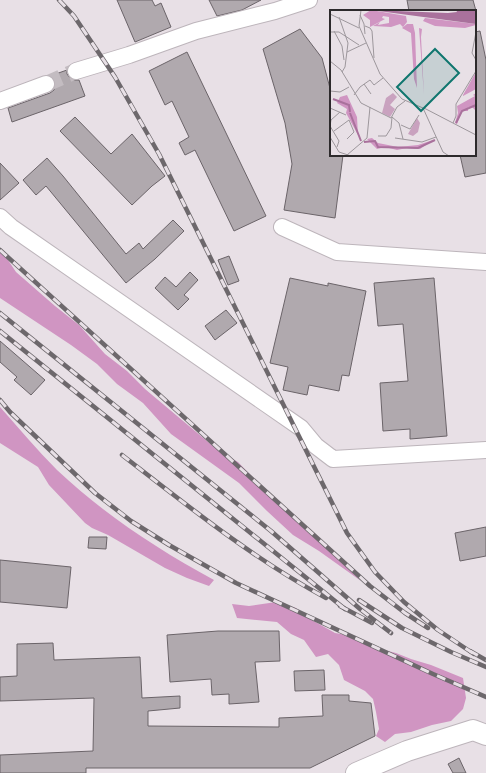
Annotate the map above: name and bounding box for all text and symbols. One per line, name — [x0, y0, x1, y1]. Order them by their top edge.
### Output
inset map — [330, 10, 476, 156]

